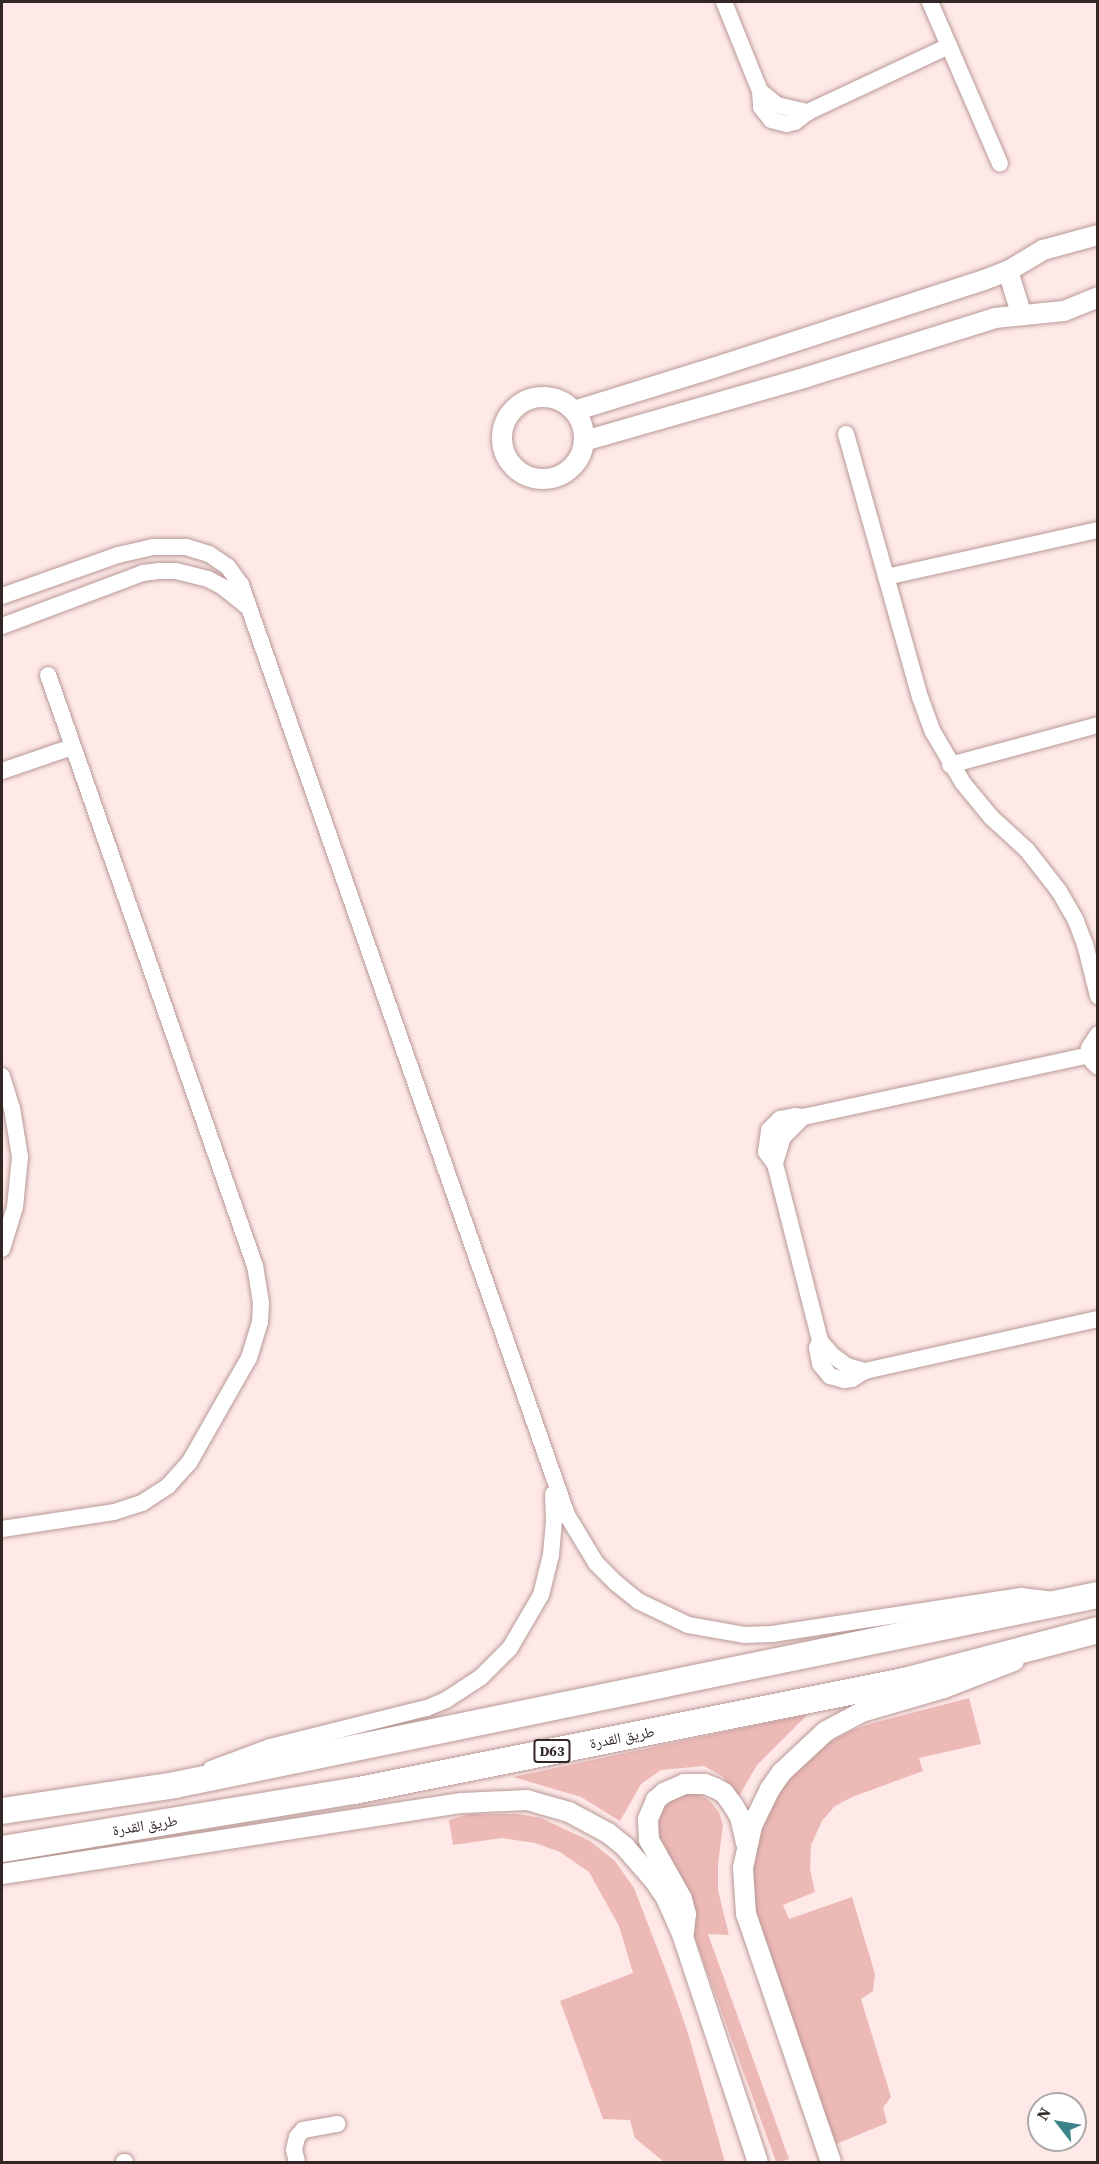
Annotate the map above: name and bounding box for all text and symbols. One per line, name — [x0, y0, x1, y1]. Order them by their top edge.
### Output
street label: طريق القدرة — [588, 1722, 656, 1752]
road number: D63 — [532, 1740, 572, 1762]
street label: طريق القدرة — [111, 1811, 179, 1839]
north arrow — [1027, 2092, 1087, 2152]
text: N — [1031, 2103, 1056, 2124]

